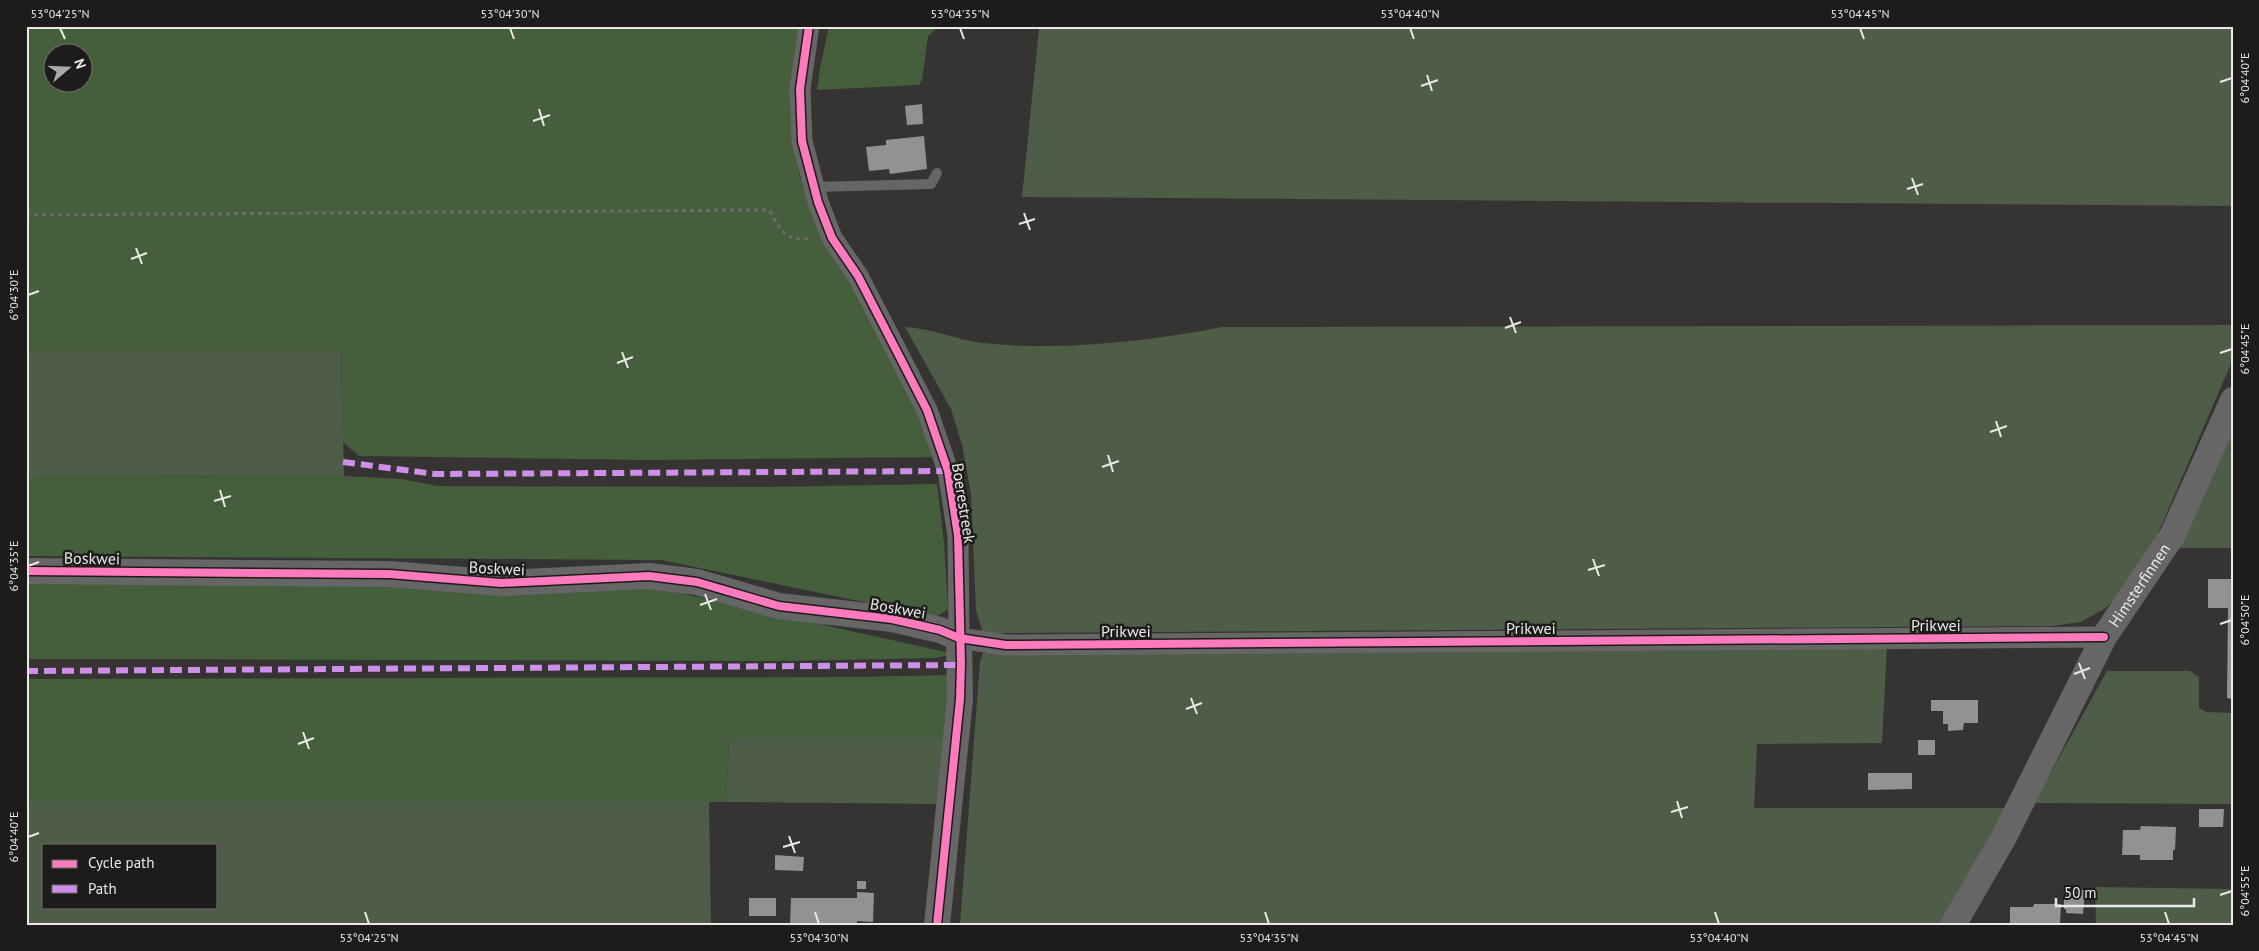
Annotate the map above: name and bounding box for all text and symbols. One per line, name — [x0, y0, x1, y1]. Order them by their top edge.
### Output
text: 53°04'25"N — [30, 6, 90, 21]
text: 53°04'30"N — [480, 6, 540, 21]
text: 53°04'35"N — [930, 6, 990, 21]
text: 53°04'40"N — [1380, 6, 1440, 21]
text: 53°04'45"N — [1830, 6, 1890, 21]
north arrow — [42, 42, 92, 92]
text: 6°04'40"E — [2237, 53, 2252, 103]
text: N — [70, 56, 90, 71]
text: 6°04'30"E — [6, 270, 21, 320]
text: 6°04'45"E — [2237, 324, 2252, 374]
street label: Boerestreek — [948, 461, 980, 545]
street label: Himsterfinnen — [2104, 539, 2174, 631]
text: 6°04'35"E — [6, 541, 21, 591]
street label: Boskwei — [64, 548, 120, 568]
street label: Boskwei — [468, 557, 526, 579]
street label: Boskwei — [869, 593, 927, 623]
text: 6°04'50"E — [2237, 595, 2252, 645]
street label: Prikwei — [1911, 615, 1961, 635]
street label: Prikwei — [1506, 618, 1556, 638]
street label: Prikwei — [1101, 621, 1151, 641]
text: 6°04'40"E — [6, 812, 21, 862]
legend — [42, 844, 218, 908]
text: Cycle path — [88, 853, 154, 872]
text: 6°04'55"E — [2237, 866, 2252, 916]
scale bar — [2056, 876, 2194, 908]
text: Path — [88, 879, 117, 898]
text: 50 m — [2064, 883, 2097, 902]
text: 53°04'25"N — [339, 930, 399, 945]
text: 53°04'30"N — [789, 930, 849, 945]
text: 53°04'35"N — [1239, 930, 1299, 945]
text: 53°04'40"N — [1689, 930, 1749, 945]
text: 53°04'45"N — [2139, 930, 2199, 945]

